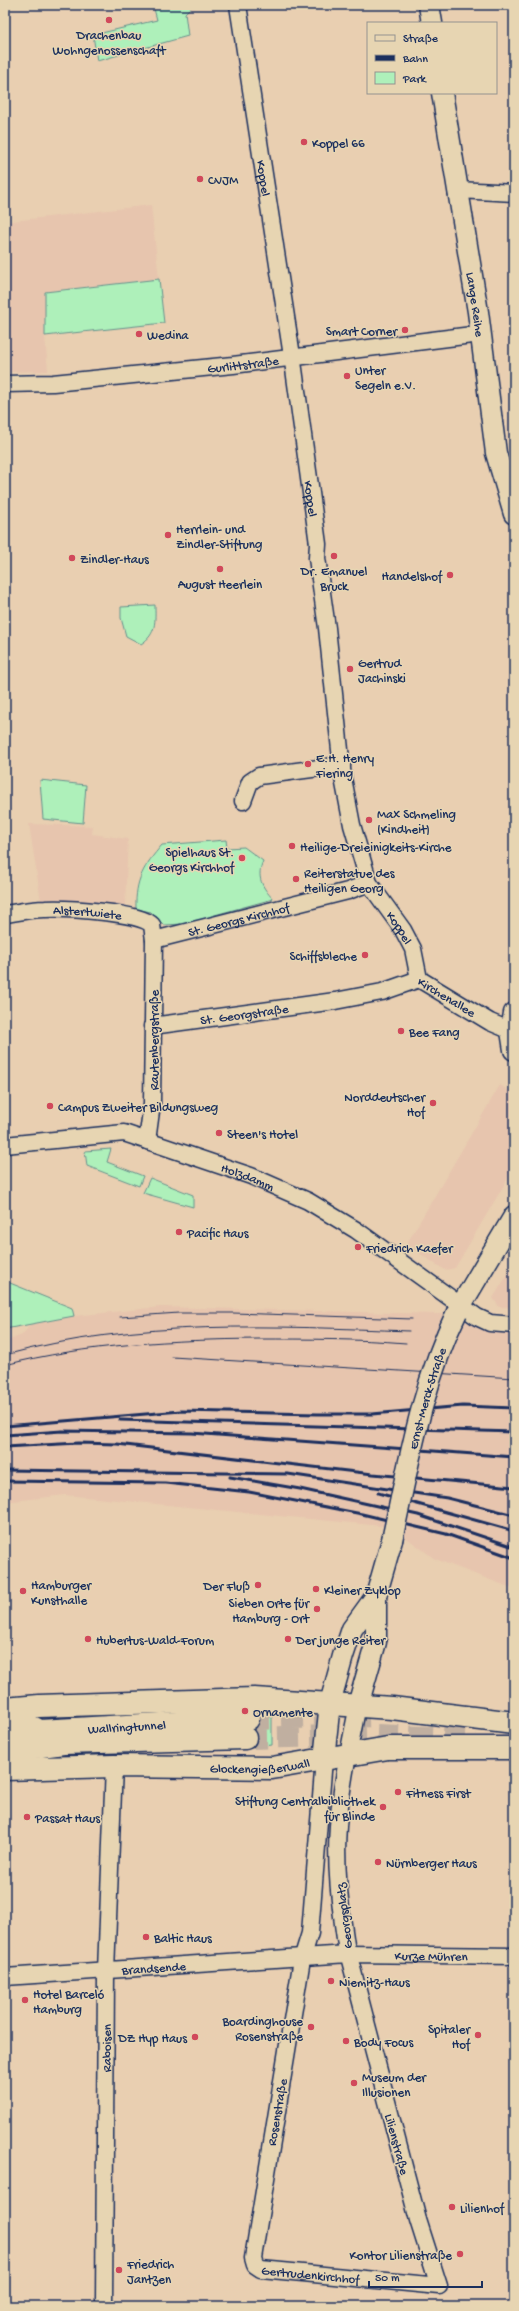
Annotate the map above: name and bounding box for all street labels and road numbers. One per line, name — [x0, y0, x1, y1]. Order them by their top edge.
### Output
street label: Koppel — [252, 159, 272, 198]
street label: Lange Reihe — [462, 271, 486, 338]
street label: Gurlittstraße — [207, 354, 280, 378]
street label: Koppel — [299, 480, 319, 518]
street label: St. Georgs Kirchhof — [187, 901, 292, 941]
street label: Alstertwiete — [53, 904, 123, 924]
street label: Koppel — [382, 909, 414, 947]
street label: Kirchenallee — [414, 975, 478, 1022]
street label: Rautenbergstraße — [148, 990, 163, 1090]
street label: St. Georgstraße — [199, 1002, 290, 1029]
street label: Holzdamm — [219, 1161, 276, 1195]
street label: Ernst-Merck-Straße — [407, 1346, 451, 1451]
street label: Wallringtunnel — [87, 1719, 167, 1738]
street label: Glockengießerwall — [210, 1757, 311, 1778]
street label: Georgsplatz — [334, 1881, 357, 1949]
street label: Kurze Mühren — [395, 1950, 469, 1965]
street label: Brandsende — [120, 1960, 187, 1979]
street label: Raboisen — [100, 2023, 116, 2072]
street label: Rosenstraße — [265, 2077, 292, 2147]
street label: Lilienstraße — [380, 2112, 411, 2177]
street label: Gertrudenkirchhof — [261, 2264, 361, 2288]

